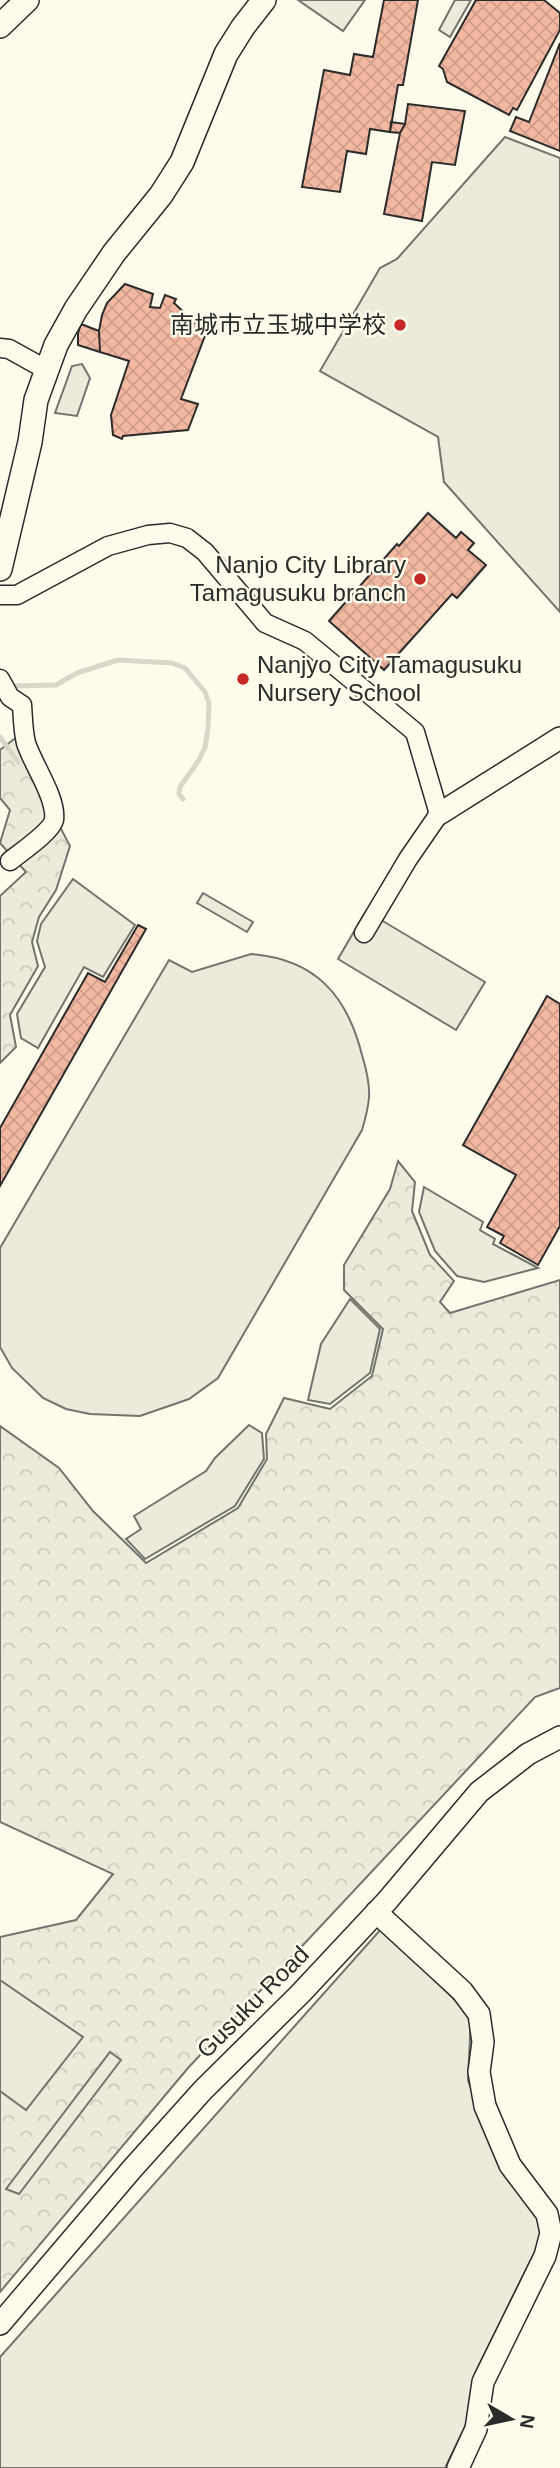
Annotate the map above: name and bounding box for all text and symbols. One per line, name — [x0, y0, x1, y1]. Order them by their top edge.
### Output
place label: 南城市立玉城中学校 — [170, 311, 386, 338]
marker: 南城市立玉城中学校 — [392, 317, 408, 333]
place label: Nanjo City Library Tamagusuku branch — [190, 551, 406, 606]
marker: Nanjo City Library Tamagusuku branch — [412, 571, 428, 587]
place label: Nanjyo City Tamagusuku Nursery School — [257, 651, 522, 706]
marker: Nanjyo City Tamagusuku Nursery School — [235, 671, 251, 687]
street label: Gusuku Road — [191, 1940, 314, 2063]
north arrow — [476, 2384, 546, 2454]
text: N — [516, 2413, 539, 2430]

